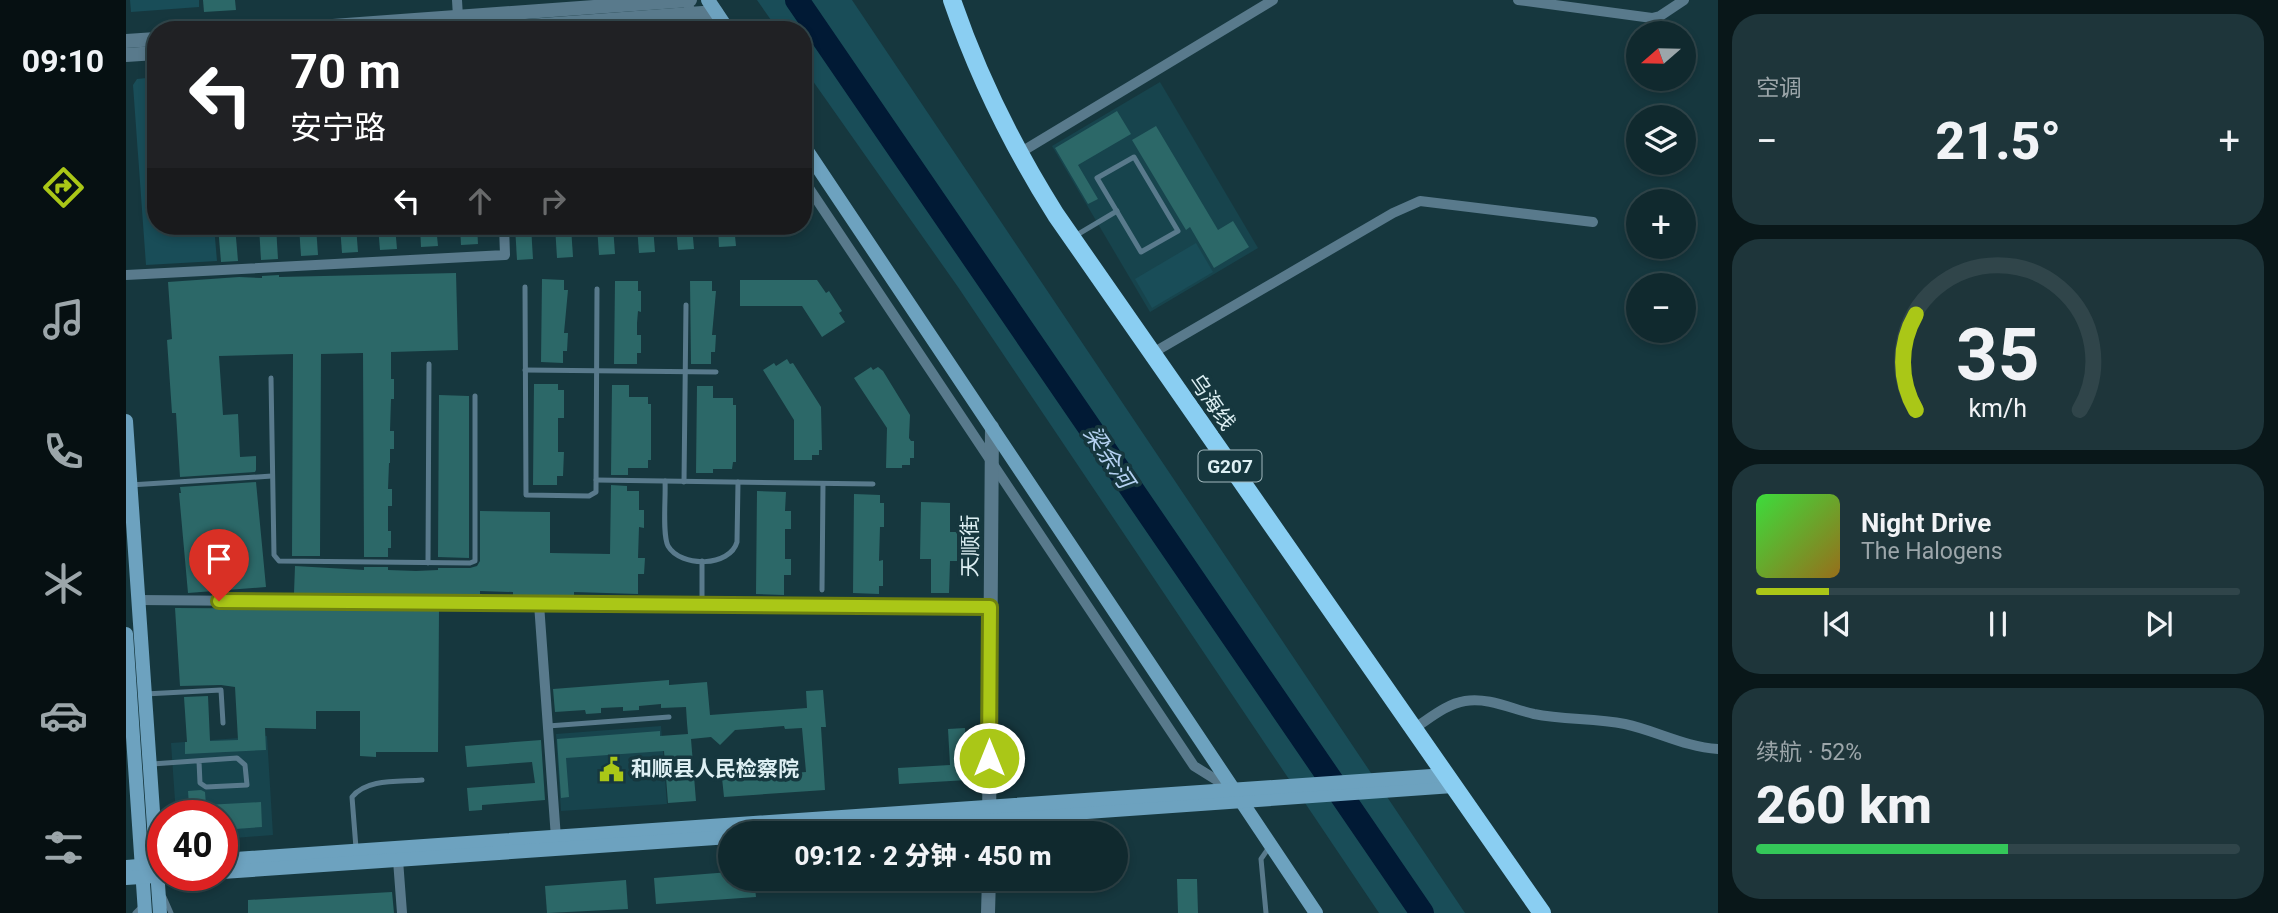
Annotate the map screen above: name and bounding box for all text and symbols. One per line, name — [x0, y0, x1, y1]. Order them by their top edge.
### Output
north arrow — [1626, 21, 1696, 91]
map controls — [1626, 21, 1696, 343]
text: 09:10 — [22, 42, 104, 80]
text: 70 m — [290, 43, 401, 100]
icon: left — [175, 49, 266, 140]
text: 空调 — [1756, 75, 1802, 102]
button: layers — [1626, 105, 1696, 175]
text: 安宁路 — [290, 109, 386, 147]
text: 21.5° — [1935, 111, 2061, 172]
text: − — [1756, 119, 1778, 163]
text: + — [2218, 119, 2240, 163]
icon: directions — [39, 163, 88, 212]
icon: left — [388, 182, 426, 220]
icon: ahead — [461, 182, 499, 220]
icon: right — [534, 182, 572, 220]
button: + — [1626, 189, 1696, 259]
button: − — [1626, 273, 1696, 343]
icon: music — [39, 295, 88, 344]
text: 35 — [1956, 313, 2040, 399]
street label: 乌海线 — [1184, 369, 1240, 435]
text: km/h — [1969, 394, 2027, 423]
water label: 梁余河 — [1078, 421, 1141, 497]
icon: phone — [39, 427, 88, 476]
road number: G207 — [1198, 450, 1262, 481]
text: Night Drive — [1861, 508, 1991, 538]
street label: 天顺街 — [958, 515, 982, 578]
pin — [189, 529, 249, 601]
text: The Halogens — [1861, 538, 2003, 565]
icon: arrive — [200, 540, 238, 578]
icon: climate — [39, 559, 88, 608]
icon: previous — [1818, 605, 1856, 643]
icon: pause — [1979, 605, 2017, 643]
icon: next — [2140, 605, 2178, 643]
icon: car — [39, 691, 88, 740]
position arrow — [952, 721, 1026, 795]
text: 续航 · 52% — [1756, 739, 1862, 766]
public building icon: 和顺县人民检察院 — [597, 755, 625, 783]
place label: 和顺县人民检察院 — [631, 757, 799, 781]
text: 260 km — [1756, 775, 1932, 836]
speed limit sign: 40 — [147, 800, 238, 891]
icon: filters — [39, 823, 88, 872]
text: 09:12 · 2 分钟 · 450 m — [794, 841, 1052, 871]

